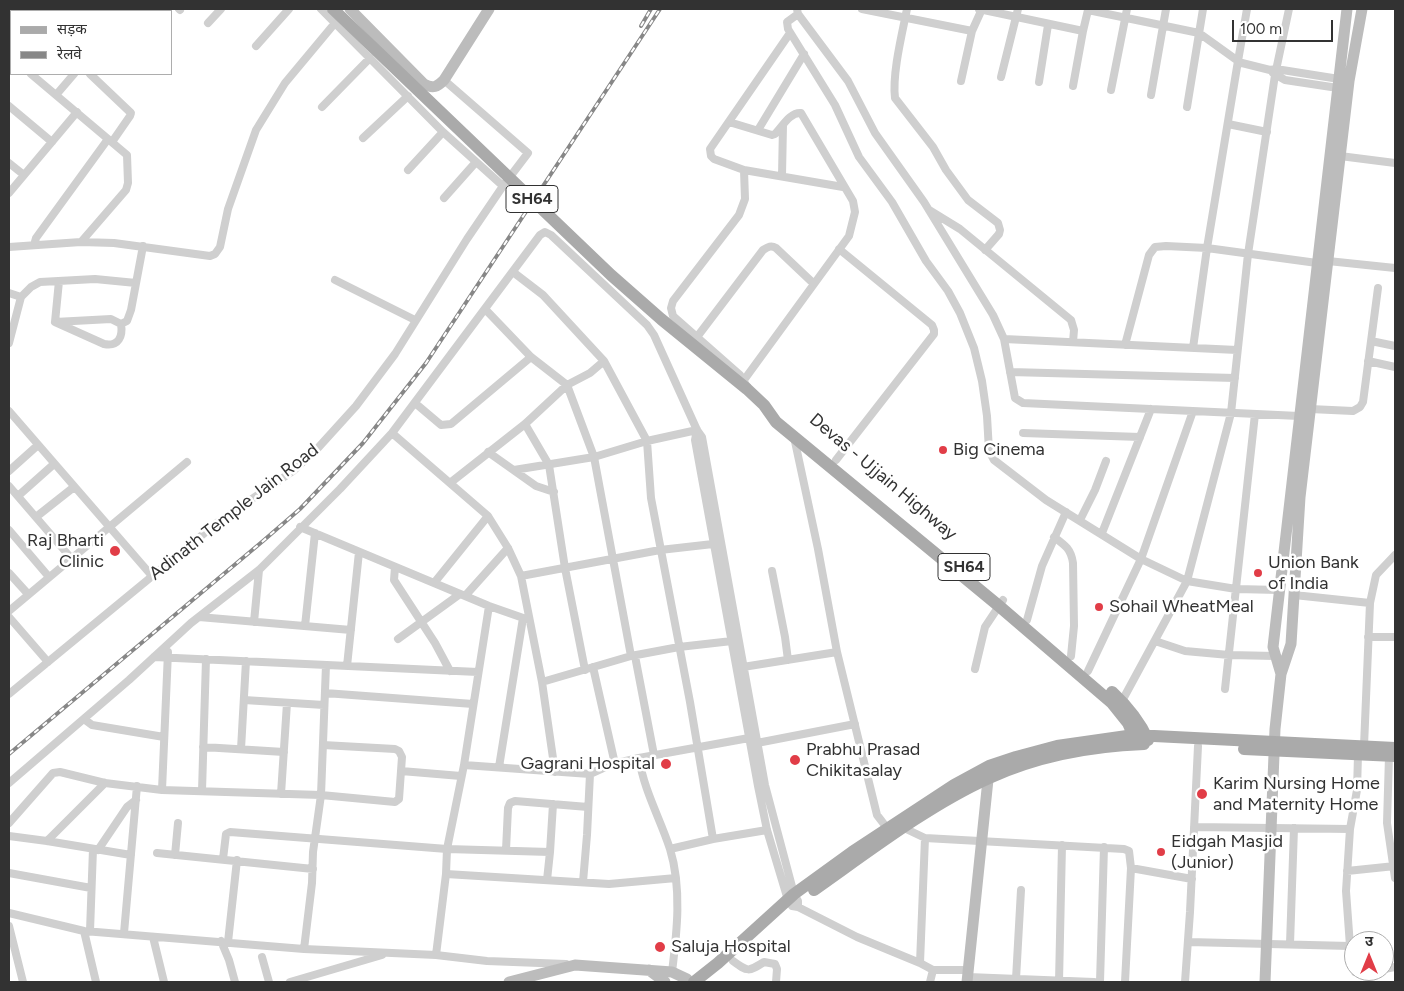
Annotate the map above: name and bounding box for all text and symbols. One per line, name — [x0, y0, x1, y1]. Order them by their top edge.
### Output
legend — [10, 10, 172, 75]
scale bar — [1234, 10, 1335, 42]
text: सड़क — [57, 20, 87, 38]
text: 100 m — [1240, 20, 1282, 38]
text: रेलवे — [57, 45, 82, 63]
road number: SH64 — [506, 185, 558, 212]
street label: Devas - Ujjain Highway — [805, 409, 961, 545]
street label: Adinath Temple Jain Road — [145, 439, 323, 585]
place label: Big Cinema — [953, 439, 1045, 461]
marker: Big Cinema — [937, 444, 949, 456]
place label: Raj Bharti Clinic — [27, 530, 104, 572]
marker: Raj Bharti Clinic — [108, 544, 122, 558]
place label: Union Bank of India — [1268, 552, 1359, 594]
road number: SH64 — [938, 554, 990, 580]
marker: Union Bank of India — [1252, 567, 1264, 579]
place label: Sohail WheatMeal — [1109, 596, 1254, 618]
marker: Sohail WheatMeal — [1093, 601, 1105, 613]
place label: Prabhu Prasad Chikitasalay — [806, 739, 920, 782]
place label: Gagrani Hospital — [521, 753, 655, 775]
marker: Prabhu Prasad Chikitasalay — [788, 753, 802, 767]
marker: Gagrani Hospital — [659, 757, 673, 771]
place label: Karim Nursing Home and Maternity Home — [1213, 773, 1380, 816]
marker: Karim Nursing Home and Maternity Home — [1195, 787, 1209, 801]
place label: Eidgah Masjid (Junior) — [1171, 831, 1283, 874]
marker: Eidgah Masjid (Junior) — [1155, 846, 1167, 858]
north arrow — [1344, 931, 1394, 981]
text: उ — [1365, 933, 1373, 950]
place label: Saluja Hospital — [671, 936, 791, 958]
marker: Saluja Hospital — [653, 940, 667, 954]

